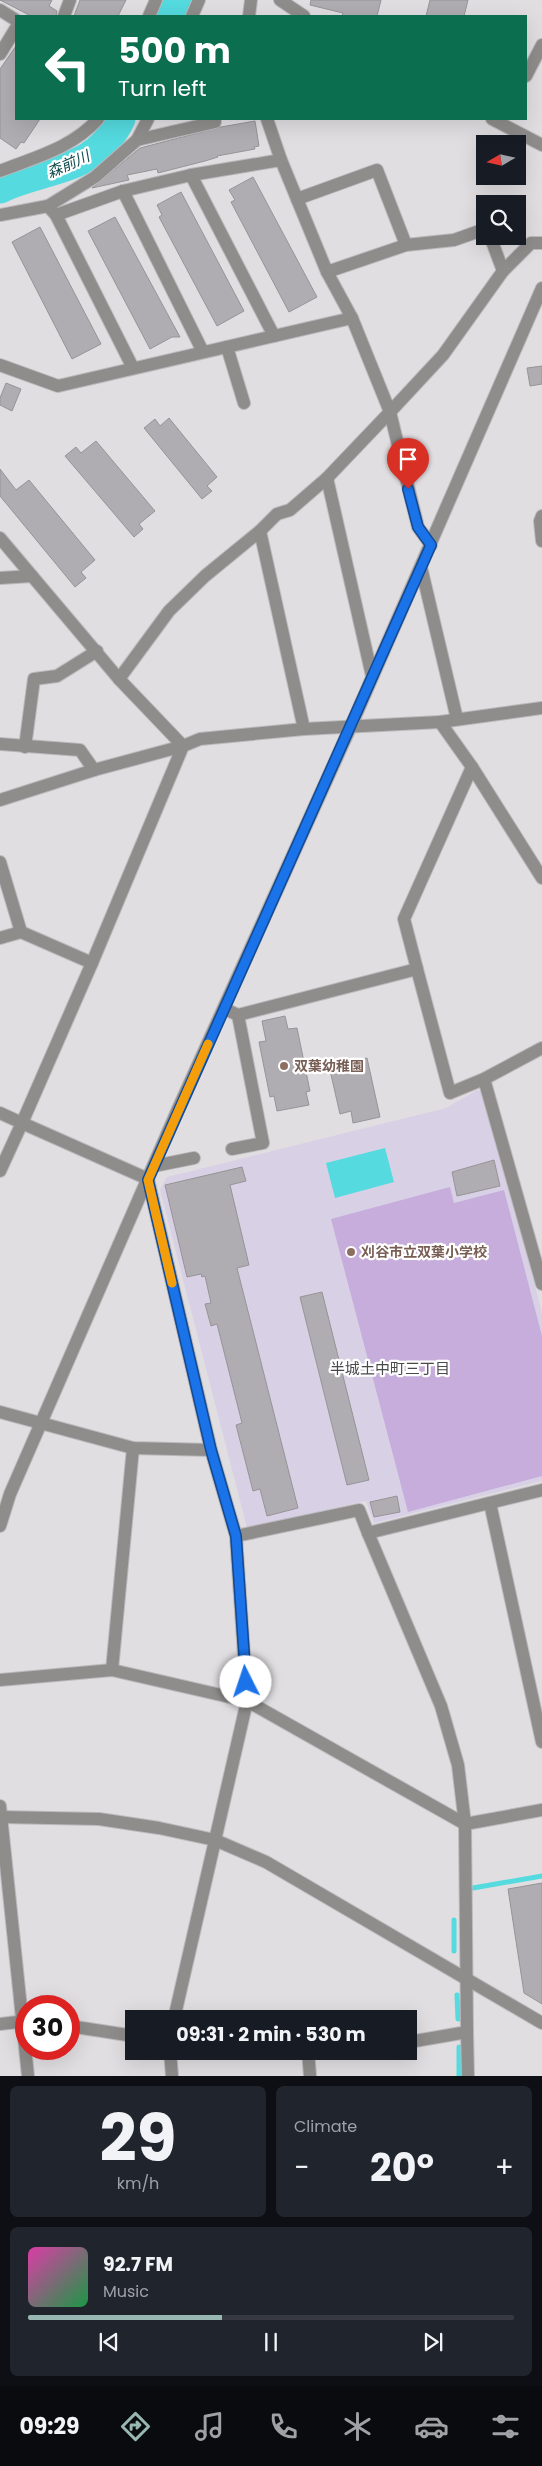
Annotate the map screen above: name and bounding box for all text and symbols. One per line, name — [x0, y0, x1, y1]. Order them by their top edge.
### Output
text: 500 m — [118, 26, 231, 75]
icon: left — [35, 35, 100, 100]
text: Turn left — [118, 73, 206, 104]
north arrow — [476, 135, 526, 185]
map controls — [476, 135, 526, 245]
water label: 森前川 — [43, 144, 95, 183]
button: search — [476, 195, 526, 245]
pin — [387, 438, 429, 489]
icon: arrive — [394, 445, 422, 473]
place label: 双葉幼稚園 — [294, 1056, 364, 1076]
marker: 双葉幼稚園 — [278, 1060, 290, 1072]
place label: 刈谷市立双葉小学校 — [361, 1242, 487, 1262]
marker: 刈谷市立双葉小学校 — [345, 1246, 357, 1258]
district label: 半城土中町三丁目 — [330, 1358, 450, 1379]
position arrow — [219, 1655, 271, 1707]
speed limit sign: 30 — [15, 1995, 80, 2060]
text: 09:31 · 2 min · 530 m — [176, 2021, 366, 2048]
text: 29 — [99, 2093, 177, 2184]
text: Climate — [294, 2115, 357, 2138]
text: 20° — [370, 2141, 434, 2194]
text: − — [294, 2148, 309, 2187]
text: + — [495, 2148, 514, 2187]
text: km/h — [117, 2172, 159, 2195]
text: 92.7 FM — [103, 2251, 173, 2278]
text: Music — [103, 2280, 149, 2303]
icon: previous — [95, 2328, 123, 2356]
icon: pause — [257, 2328, 285, 2356]
icon: next — [419, 2328, 447, 2356]
icon: directions — [118, 2409, 153, 2444]
icon: music — [192, 2409, 227, 2444]
icon: phone — [266, 2409, 301, 2444]
icon: climate — [340, 2409, 375, 2444]
icon: car — [414, 2409, 449, 2444]
icon: filters — [488, 2409, 523, 2444]
text: 09:29 — [19, 2411, 80, 2442]

